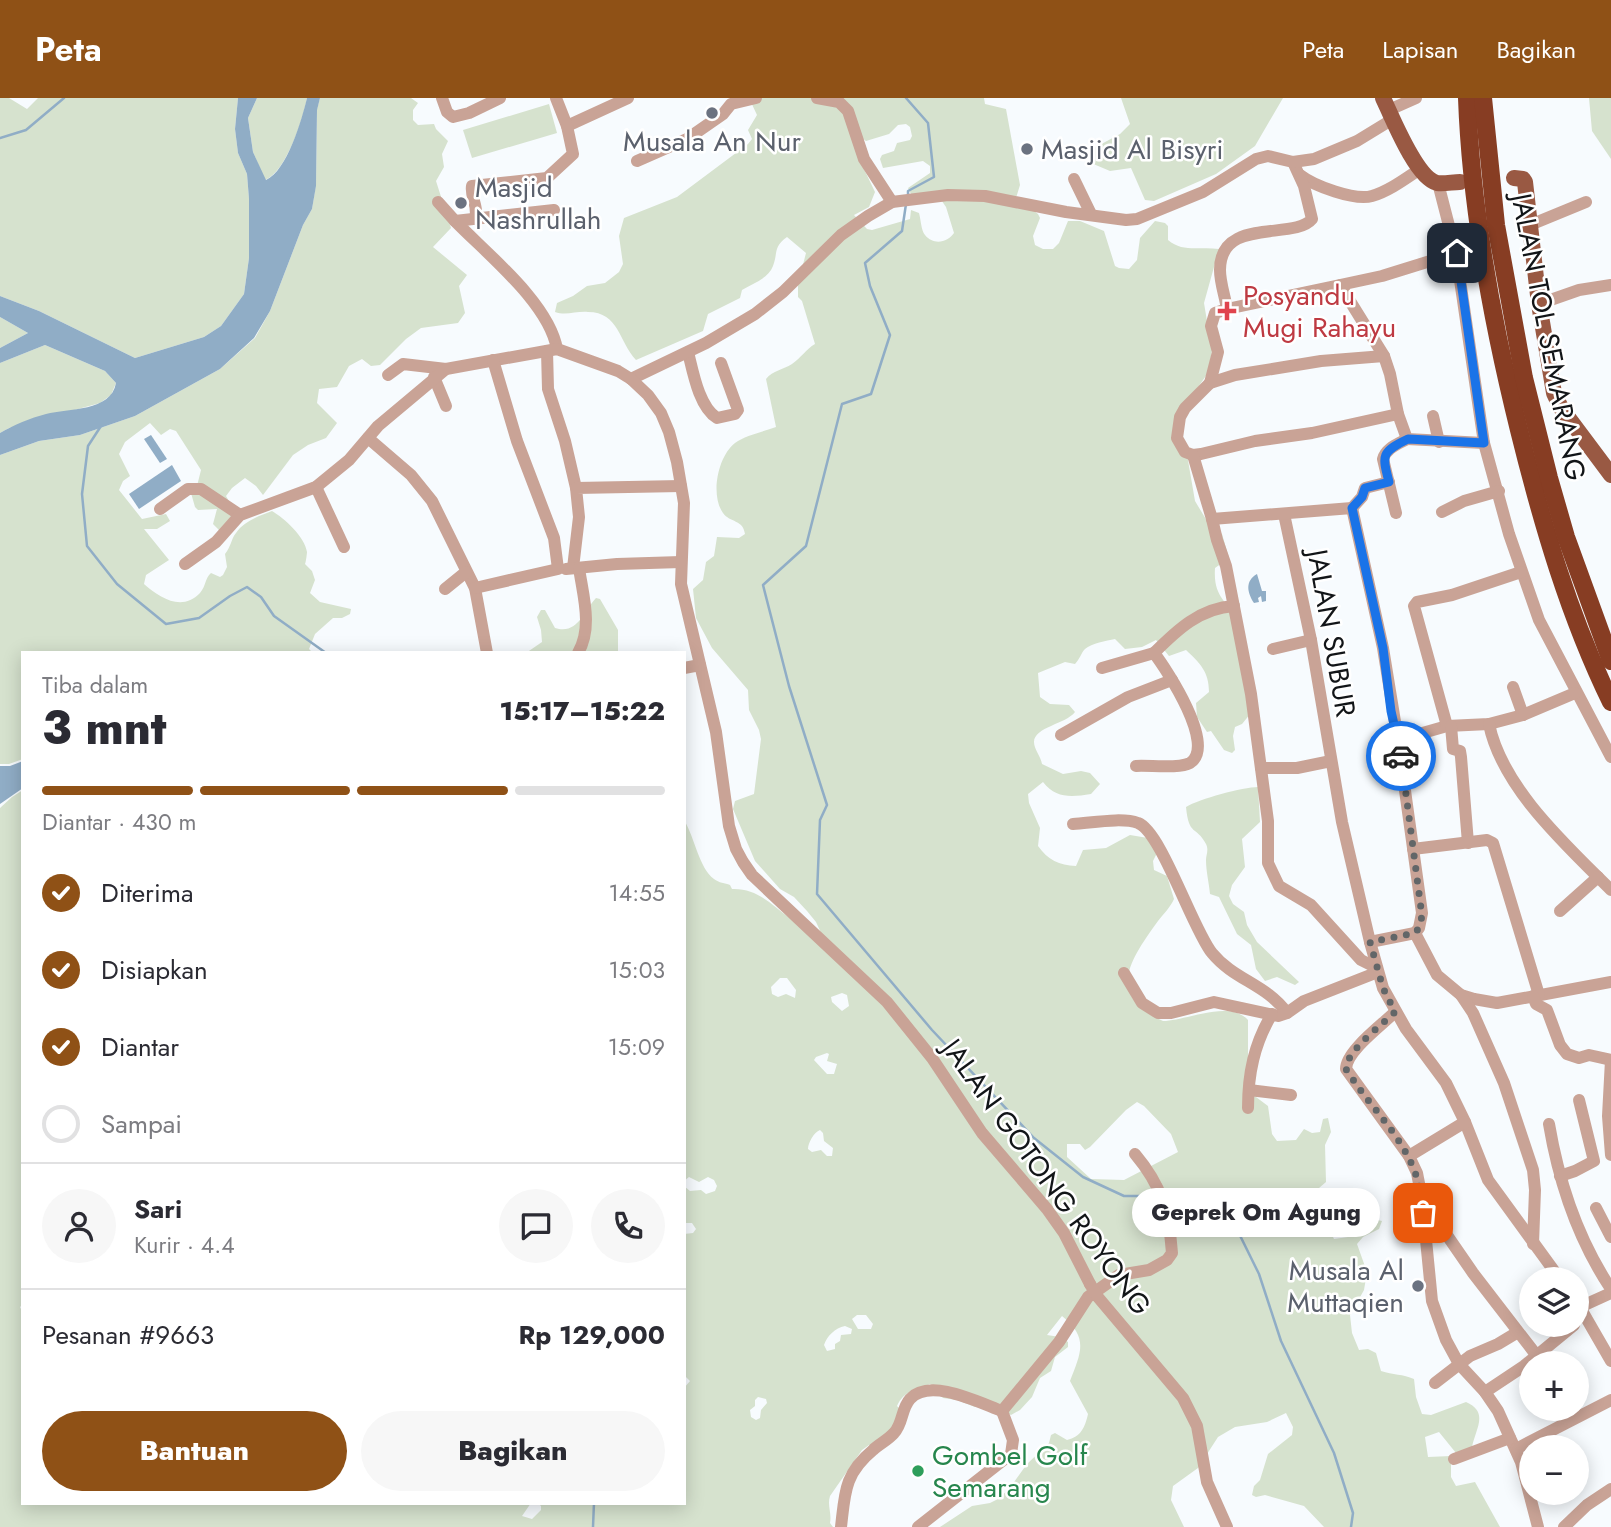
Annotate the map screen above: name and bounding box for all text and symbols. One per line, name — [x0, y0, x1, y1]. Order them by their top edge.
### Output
text: Peta — [35, 26, 102, 73]
text: Peta — [1302, 32, 1344, 67]
text: Lapisan — [1382, 32, 1458, 67]
text: Bagikan — [1496, 32, 1576, 67]
marker: Musala An Nur — [704, 105, 720, 121]
place label: Musala An Nur — [623, 121, 801, 162]
place label: Masjid Al Bisyri — [1041, 129, 1224, 170]
marker: Masjid Al Bisyri — [1019, 141, 1035, 157]
place label: Masjid Nashrullah — [475, 167, 602, 240]
street label: JALAN TOL SEMARANG — [1500, 186, 1596, 484]
marker: Masjid Nashrullah — [453, 195, 469, 211]
pin — [1427, 223, 1487, 283]
icon: home — [1438, 234, 1476, 272]
place label: Posyandu Mugi Rahayu — [1243, 275, 1396, 348]
marker: Posyandu Mugi Rahayu — [1217, 301, 1237, 321]
street label: JALAN SUBUR — [1296, 542, 1366, 720]
text: Tiba dalam — [42, 668, 148, 702]
text: 15:17–15:22 — [500, 692, 665, 730]
text: 3 mnt — [42, 695, 166, 761]
courier — [1366, 721, 1436, 791]
icon: car — [1382, 737, 1420, 775]
text: Diantar · 430 m — [42, 805, 197, 839]
icon: check — [42, 874, 80, 912]
text: Diterima — [101, 874, 194, 912]
text: 14:55 — [608, 876, 665, 910]
icon: check — [42, 951, 80, 989]
text: Disiapkan — [101, 951, 208, 989]
text: 15:03 — [608, 953, 665, 987]
street label: JALAN GOTONG ROYONG — [930, 1027, 1161, 1324]
icon: check — [42, 1028, 80, 1066]
text: Diantar — [101, 1028, 179, 1066]
text: 15:09 — [608, 1030, 665, 1064]
text: Sampai — [101, 1105, 182, 1143]
pin — [1393, 1183, 1453, 1243]
callout: Geprek Om Agung — [1132, 1188, 1381, 1238]
button: person — [42, 1189, 116, 1263]
button: chat — [499, 1189, 573, 1263]
button: phone — [591, 1189, 665, 1263]
text: Sari — [134, 1190, 182, 1228]
icon: bag — [1404, 1194, 1442, 1232]
text: Geprek Om Agung — [1151, 1195, 1361, 1229]
text: Kurir · 4.4 — [134, 1228, 235, 1262]
place label: Musala Al Muttaqien — [1287, 1250, 1404, 1323]
map controls — [1519, 1267, 1589, 1505]
button: layers — [1519, 1267, 1589, 1337]
marker: Musala Al Muttaqien — [1410, 1278, 1426, 1294]
text: Pesanan #9663 — [42, 1316, 214, 1354]
text: Rp 129,000 — [518, 1316, 665, 1354]
button: + — [1519, 1351, 1589, 1421]
button: Bantuan — [42, 1411, 347, 1491]
button: Bagikan — [361, 1411, 665, 1491]
place label: Gombel Golf Semarang — [932, 1435, 1088, 1508]
button: − — [1519, 1435, 1589, 1505]
marker: Gombel Golf Semarang — [910, 1463, 926, 1479]

